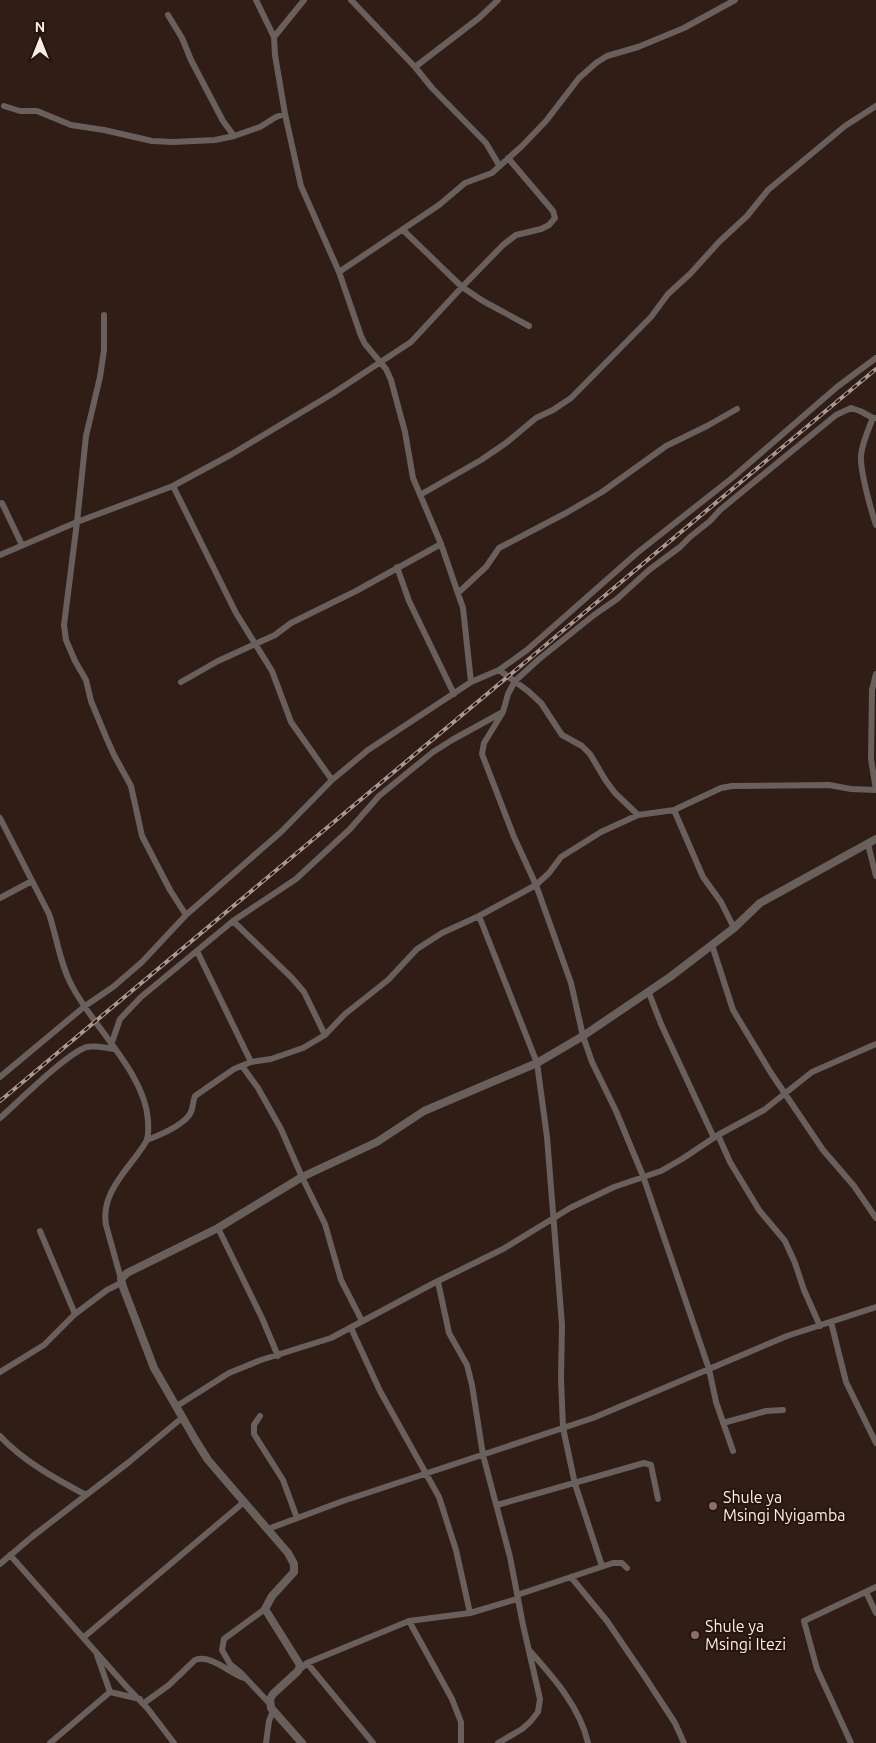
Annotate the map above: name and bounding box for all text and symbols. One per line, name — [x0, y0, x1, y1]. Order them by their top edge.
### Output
north arrow — [15, 15, 65, 65]
text: N — [35, 19, 45, 35]
place label: Shule ya Msingi Nyigamba — [723, 1488, 845, 1524]
marker: Shule ya Msingi Nyigamba — [707, 1500, 719, 1512]
place label: Shule ya Msingi Itezi — [705, 1617, 786, 1653]
marker: Shule ya Msingi Itezi — [689, 1629, 701, 1641]

